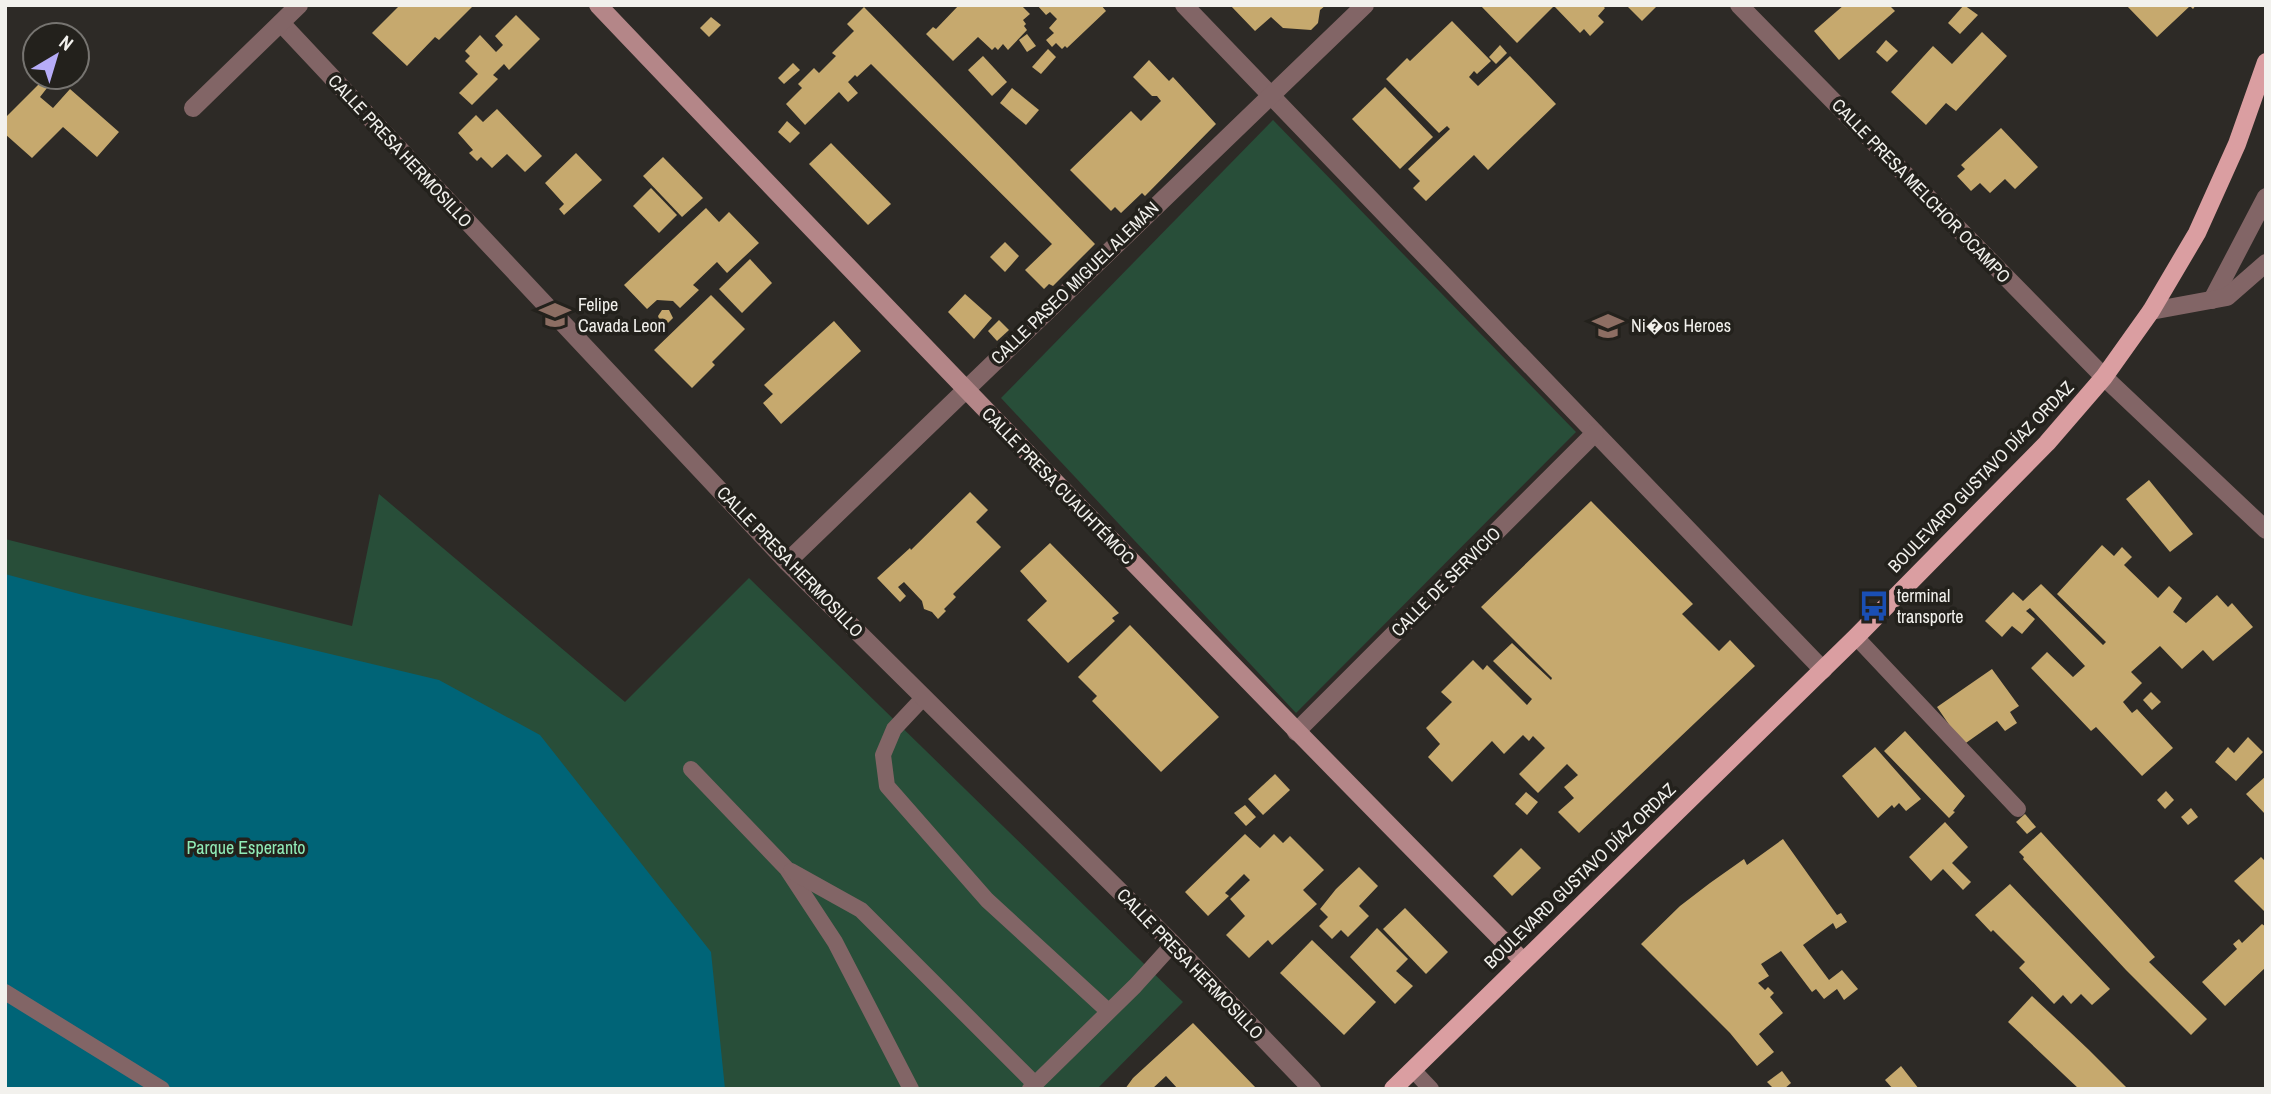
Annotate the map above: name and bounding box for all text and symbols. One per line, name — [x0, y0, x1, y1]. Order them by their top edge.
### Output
north arrow — [21, 21, 91, 91]
text: N — [54, 29, 79, 56]
street label: CALLE PRESA HERMOSILLO — [323, 69, 478, 233]
street label: CALLE PRESA MELCHOR OCAMPO — [1826, 93, 2016, 288]
street label: CALLE PASEO MIGUEL ALEMÁN — [985, 196, 1164, 370]
place label: Felipe Cavada Leon — [578, 292, 666, 338]
school or university icon: Felipe Cavada Leon — [538, 298, 572, 332]
school or university icon: Ni�os Heroes — [1591, 309, 1625, 343]
place label: Ni�os Heroes — [1631, 313, 1731, 338]
street label: BOULEVARD GUSTAVO DÍAZ ORDAZ — [1882, 375, 2079, 578]
street label: CALLE PRESA CUAUHTÉMOC — [976, 401, 1140, 570]
street label: CALLE PRESA HERMOSILLO — [712, 481, 869, 643]
street label: CALLE DE SERVICIO — [1385, 521, 1506, 642]
place label: terminal transporte — [1897, 583, 1963, 629]
bus stop icon: terminal transporte — [1857, 589, 1891, 623]
street label: BOULEVARD GUSTAVO DÍAZ ORDAZ — [1478, 777, 1681, 974]
park label: Parque Esperanto — [187, 835, 305, 860]
street label: CALLE PRESA HERMOSILLO — [1112, 883, 1269, 1045]

